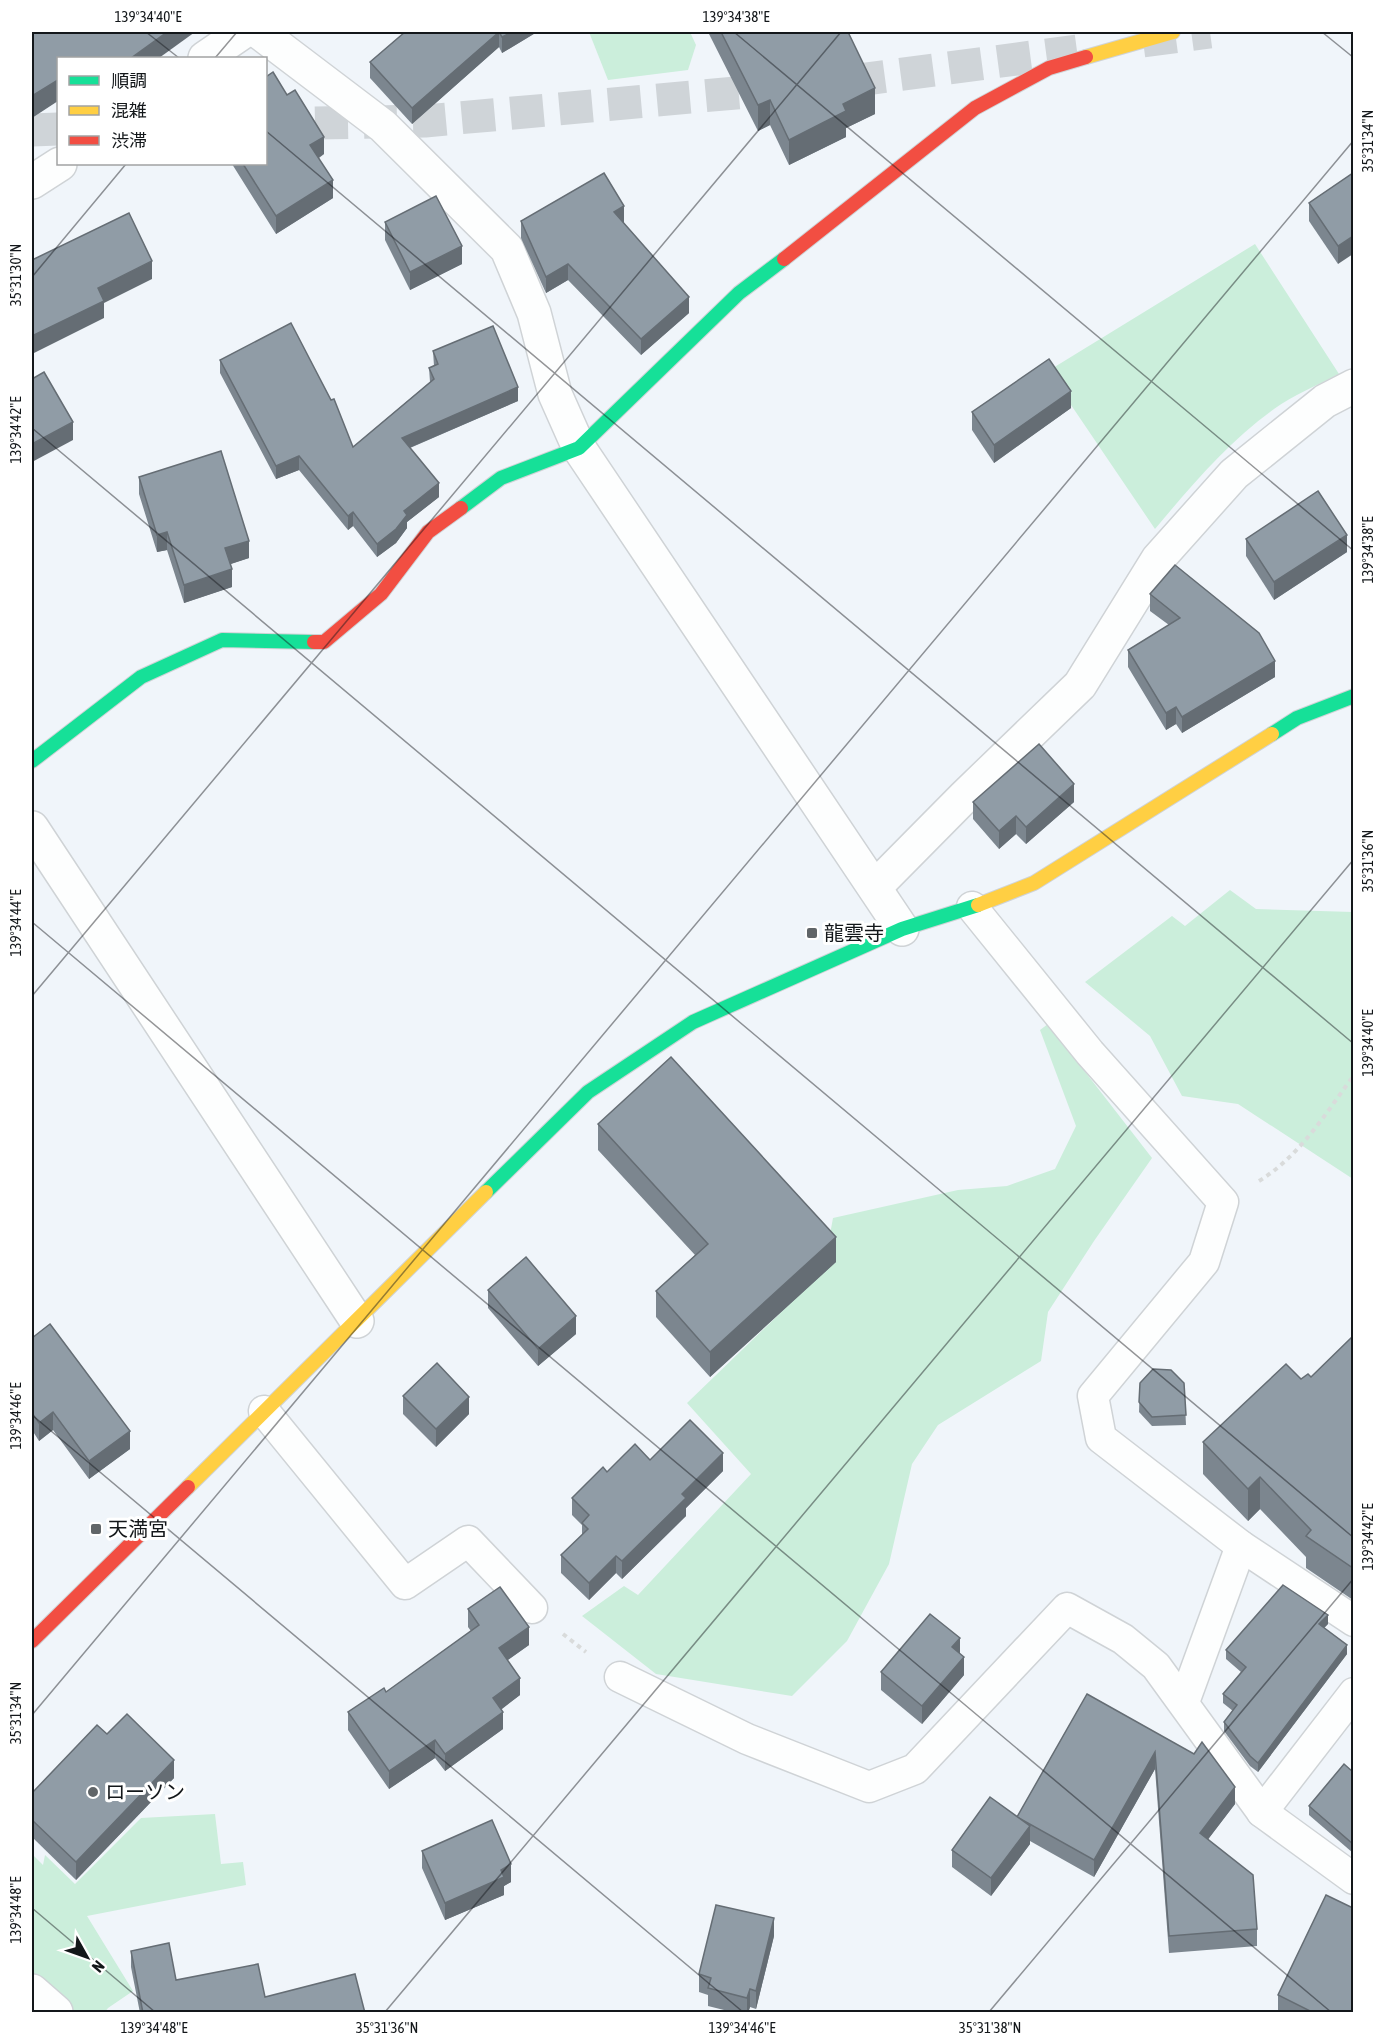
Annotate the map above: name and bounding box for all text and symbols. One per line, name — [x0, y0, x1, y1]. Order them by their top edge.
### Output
text: 139°34'40"E — [114, 8, 182, 25]
text: 139°34'38"E — [702, 8, 770, 25]
legend — [57, 57, 267, 165]
text: 順調 — [111, 70, 147, 91]
text: 混雑 — [111, 100, 147, 121]
text: 35°31'34"N — [1359, 110, 1376, 172]
text: 渋滞 — [111, 130, 147, 151]
text: 35°31'30"N — [7, 244, 24, 306]
text: 139°34'42"E — [7, 396, 24, 464]
text: 139°34'38"E — [1359, 516, 1376, 584]
text: 35°31'36"N — [1359, 830, 1376, 892]
text: 139°34'44"E — [7, 889, 24, 957]
place label: 龍雲寺 — [824, 921, 884, 944]
marker: 龍雲寺 — [805, 926, 819, 940]
text: 139°34'40"E — [1359, 1009, 1376, 1077]
text: 139°34'46"E — [7, 1382, 24, 1450]
text: 139°34'42"E — [1359, 1503, 1376, 1571]
place label: 天満宮 — [108, 1517, 168, 1540]
marker: 天満宮 — [89, 1522, 103, 1536]
text: 35°31'34"N — [7, 1682, 24, 1744]
place label: ローソン — [105, 1780, 185, 1803]
marker: ローソン — [86, 1785, 100, 1799]
text: 139°34'48"E — [7, 1876, 24, 1944]
north arrow — [57, 1927, 117, 1987]
text: N — [89, 1957, 108, 1976]
text: 139°34'48"E — [120, 2019, 188, 2036]
text: 35°31'36"N — [356, 2019, 418, 2036]
text: 139°34'46"E — [708, 2019, 776, 2036]
text: 35°31'38"N — [959, 2019, 1021, 2036]

